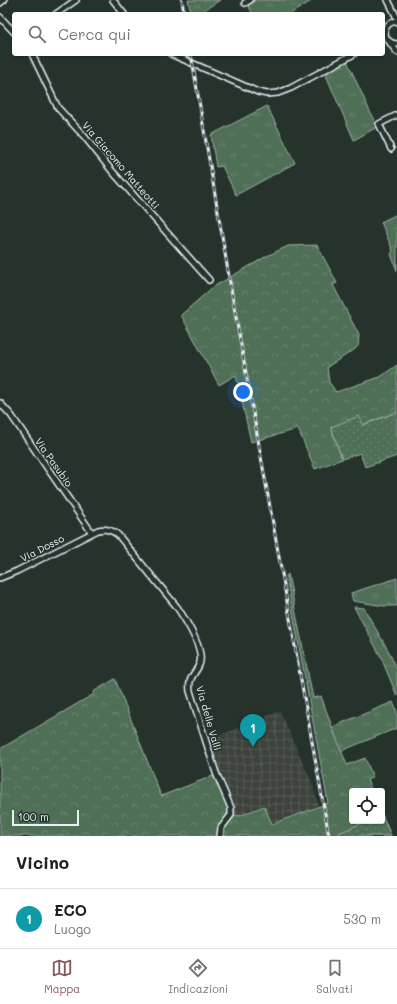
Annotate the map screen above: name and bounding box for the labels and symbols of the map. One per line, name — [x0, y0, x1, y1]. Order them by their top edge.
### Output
street label: Via Giacomo Matteotti — [79, 118, 163, 212]
your location — [233, 382, 253, 402]
street label: Via Pasubio — [32, 435, 76, 489]
street label: Via Dosso — [18, 531, 66, 565]
street label: Via delle Valli — [193, 684, 225, 752]
pin: 1 — [240, 714, 266, 747]
scale bar — [12, 808, 79, 827]

